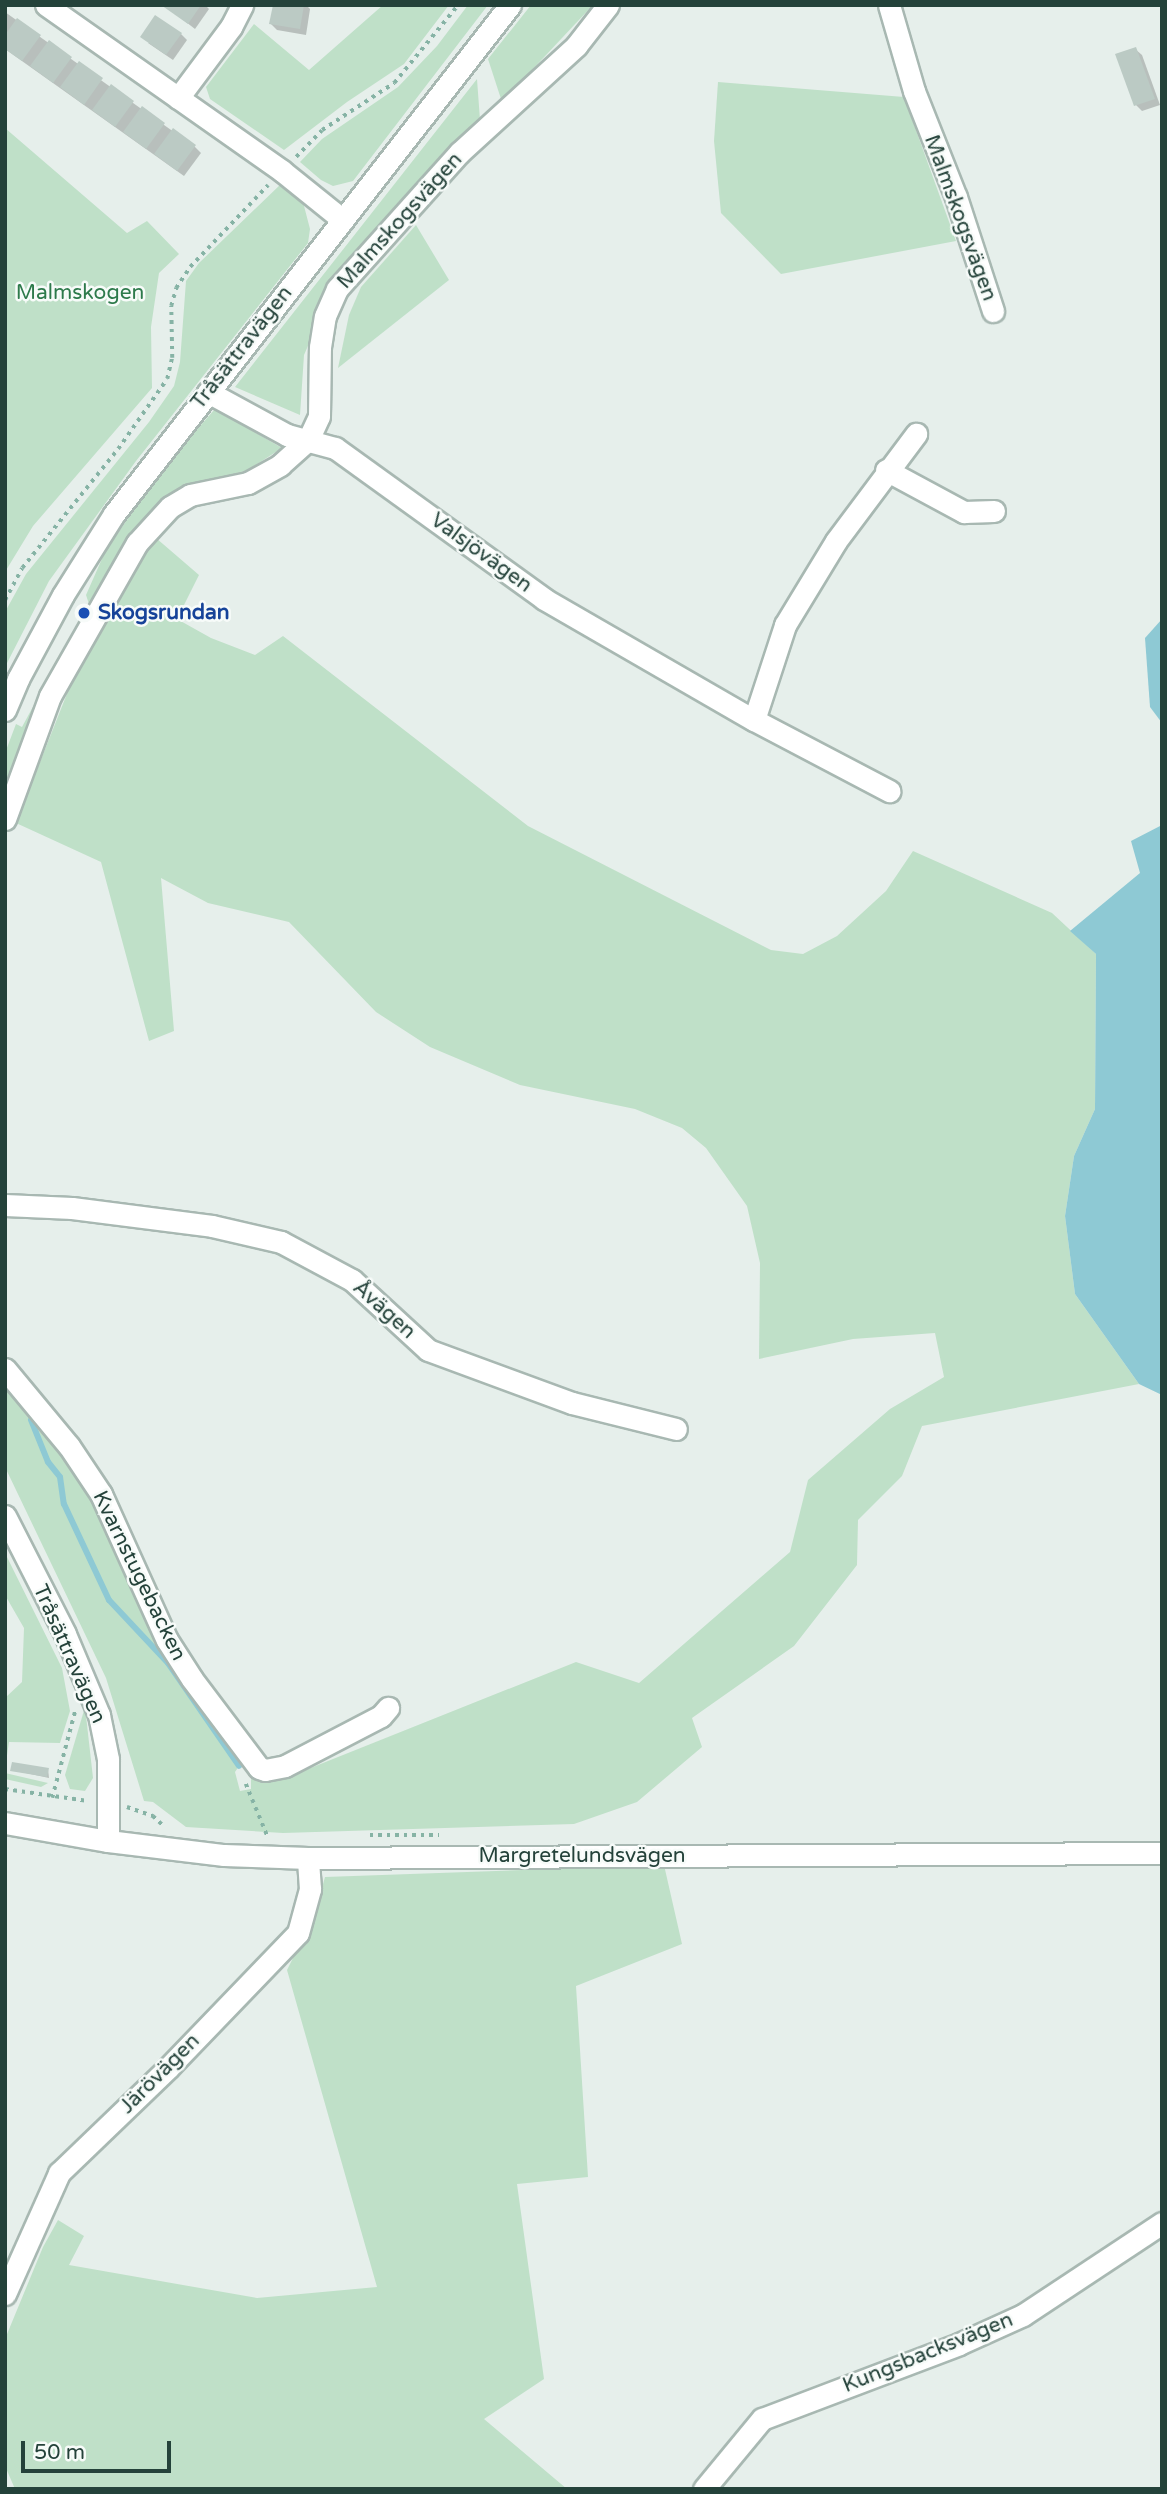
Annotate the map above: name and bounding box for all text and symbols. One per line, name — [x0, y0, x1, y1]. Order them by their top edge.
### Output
street label: Malmskogsvägen — [918, 132, 1002, 304]
street label: Malmskogsvägen — [332, 148, 468, 294]
park label: Malmskogen — [16, 280, 144, 306]
street label: Tråsättravägen — [186, 281, 298, 415]
street label: Valsjövägen — [425, 508, 537, 598]
place label: Skogsrundan — [98, 600, 230, 626]
marker: Skogsrundan — [76, 605, 92, 621]
street label: Åvägen — [347, 1275, 421, 1345]
street label: Kvarnstugebacken — [87, 1487, 191, 1665]
street label: Tråsättravägen — [27, 1581, 111, 1727]
street label: Margretelundsvägen — [478, 1843, 686, 1869]
street label: Järövägen — [115, 2029, 205, 2119]
street label: Kungsbacksvägen — [839, 2307, 1017, 2399]
scale bar — [24, 2428, 175, 2472]
text: 50 m — [34, 2440, 85, 2465]

